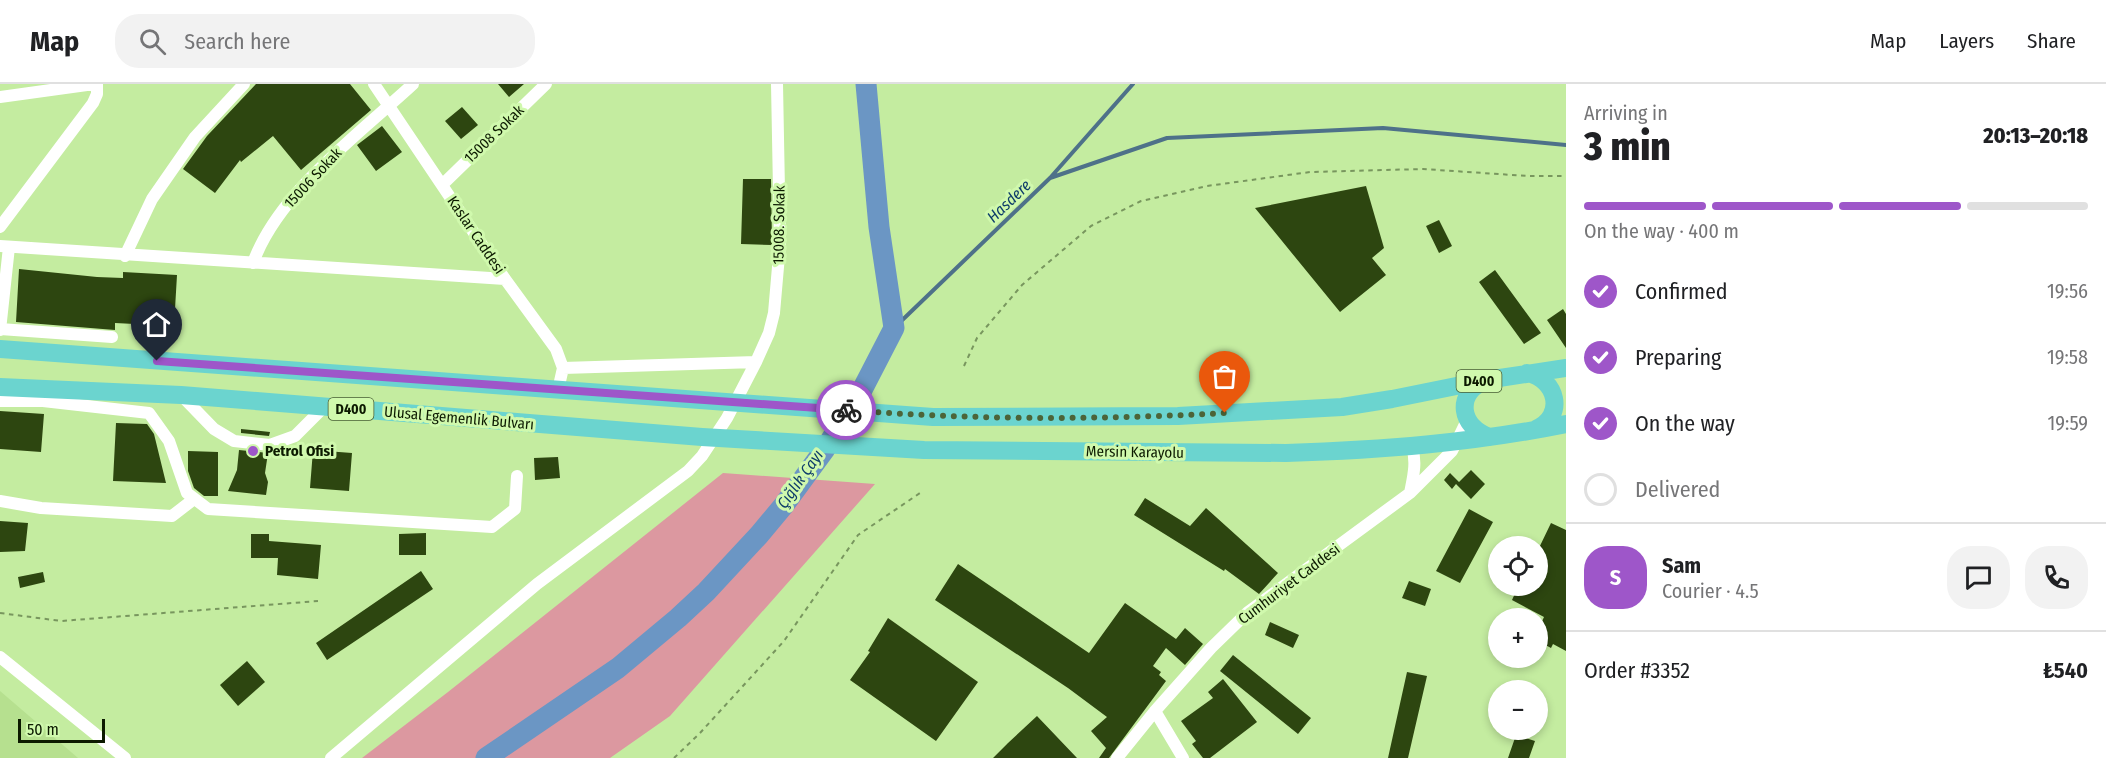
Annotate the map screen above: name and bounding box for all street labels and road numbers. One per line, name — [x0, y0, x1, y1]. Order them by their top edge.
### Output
street label: 15008 Sokak — [460, 101, 528, 167]
street label: 15006 Sokak — [281, 144, 345, 212]
street label: 15008. Sokak — [769, 185, 789, 265]
street label: Kaslar Caddesi — [443, 193, 509, 277]
road number: D400 — [1456, 370, 1502, 392]
road number: D400 — [328, 398, 374, 420]
street label: Ulusal Egemenlik Bulvarı — [383, 402, 535, 434]
street label: Mersin Karayolu — [1086, 442, 1184, 462]
street label: Cumhuriyet Caddesi — [1235, 540, 1343, 628]

